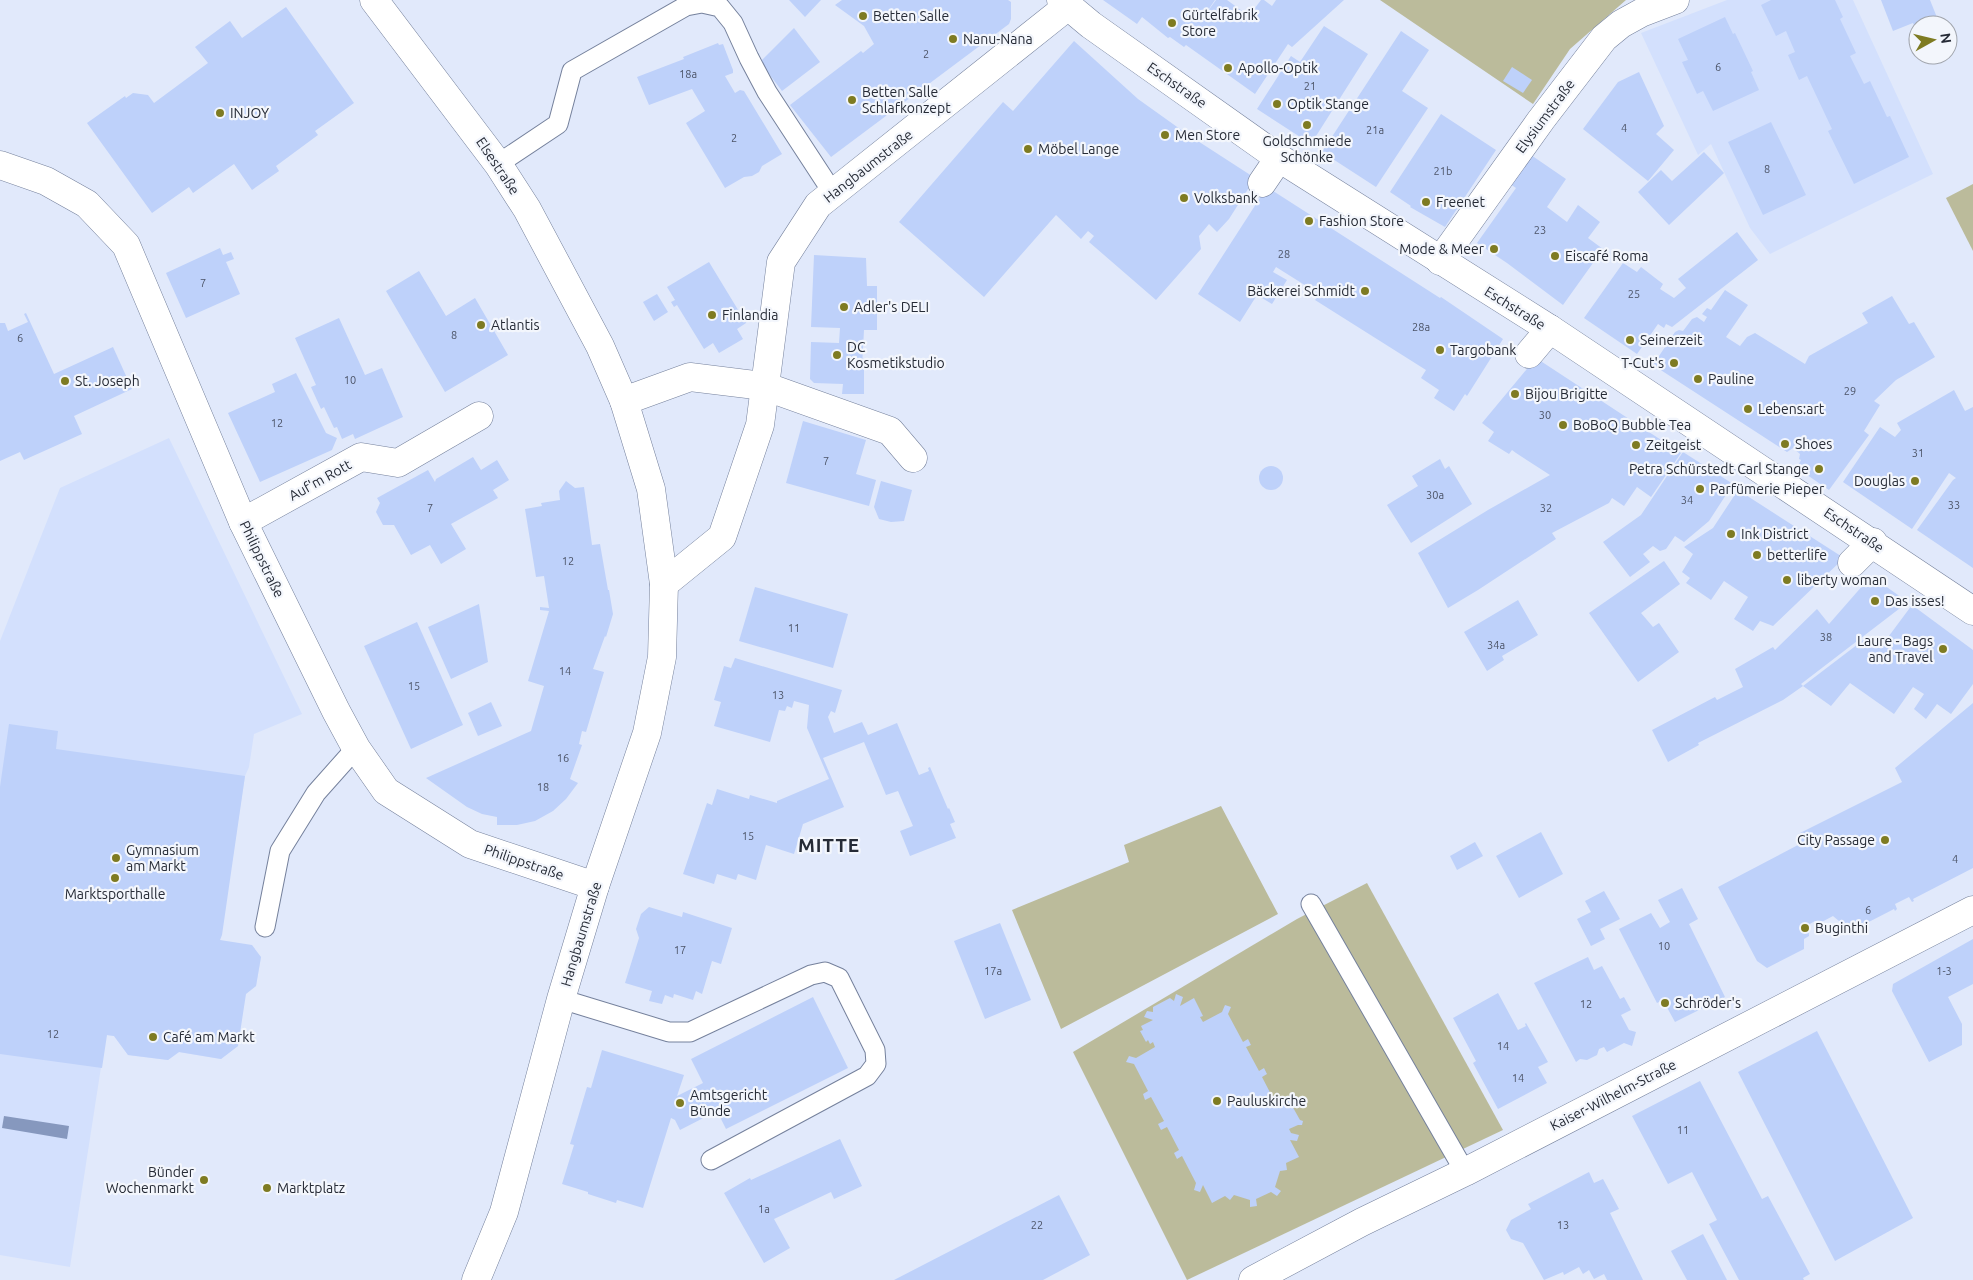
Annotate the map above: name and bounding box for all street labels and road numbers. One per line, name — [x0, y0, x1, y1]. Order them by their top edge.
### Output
street label: Eschstraße — [1144, 59, 1210, 111]
street label: Elysiumstraße — [1512, 76, 1578, 156]
street label: Hangbaumstraße — [820, 126, 916, 206]
street label: Elsestraße — [473, 134, 523, 198]
street label: Eschstraße — [1482, 283, 1548, 333]
street label: Auf'm Rott — [286, 456, 354, 504]
street label: Eschstraße — [1821, 504, 1887, 556]
street label: Philippstraße — [237, 518, 287, 600]
street label: Philippstraße — [482, 841, 566, 883]
street label: Hangbaumstraße — [557, 880, 605, 988]
street label: Kaiser-Wilhelm-Straße — [1547, 1056, 1679, 1134]

